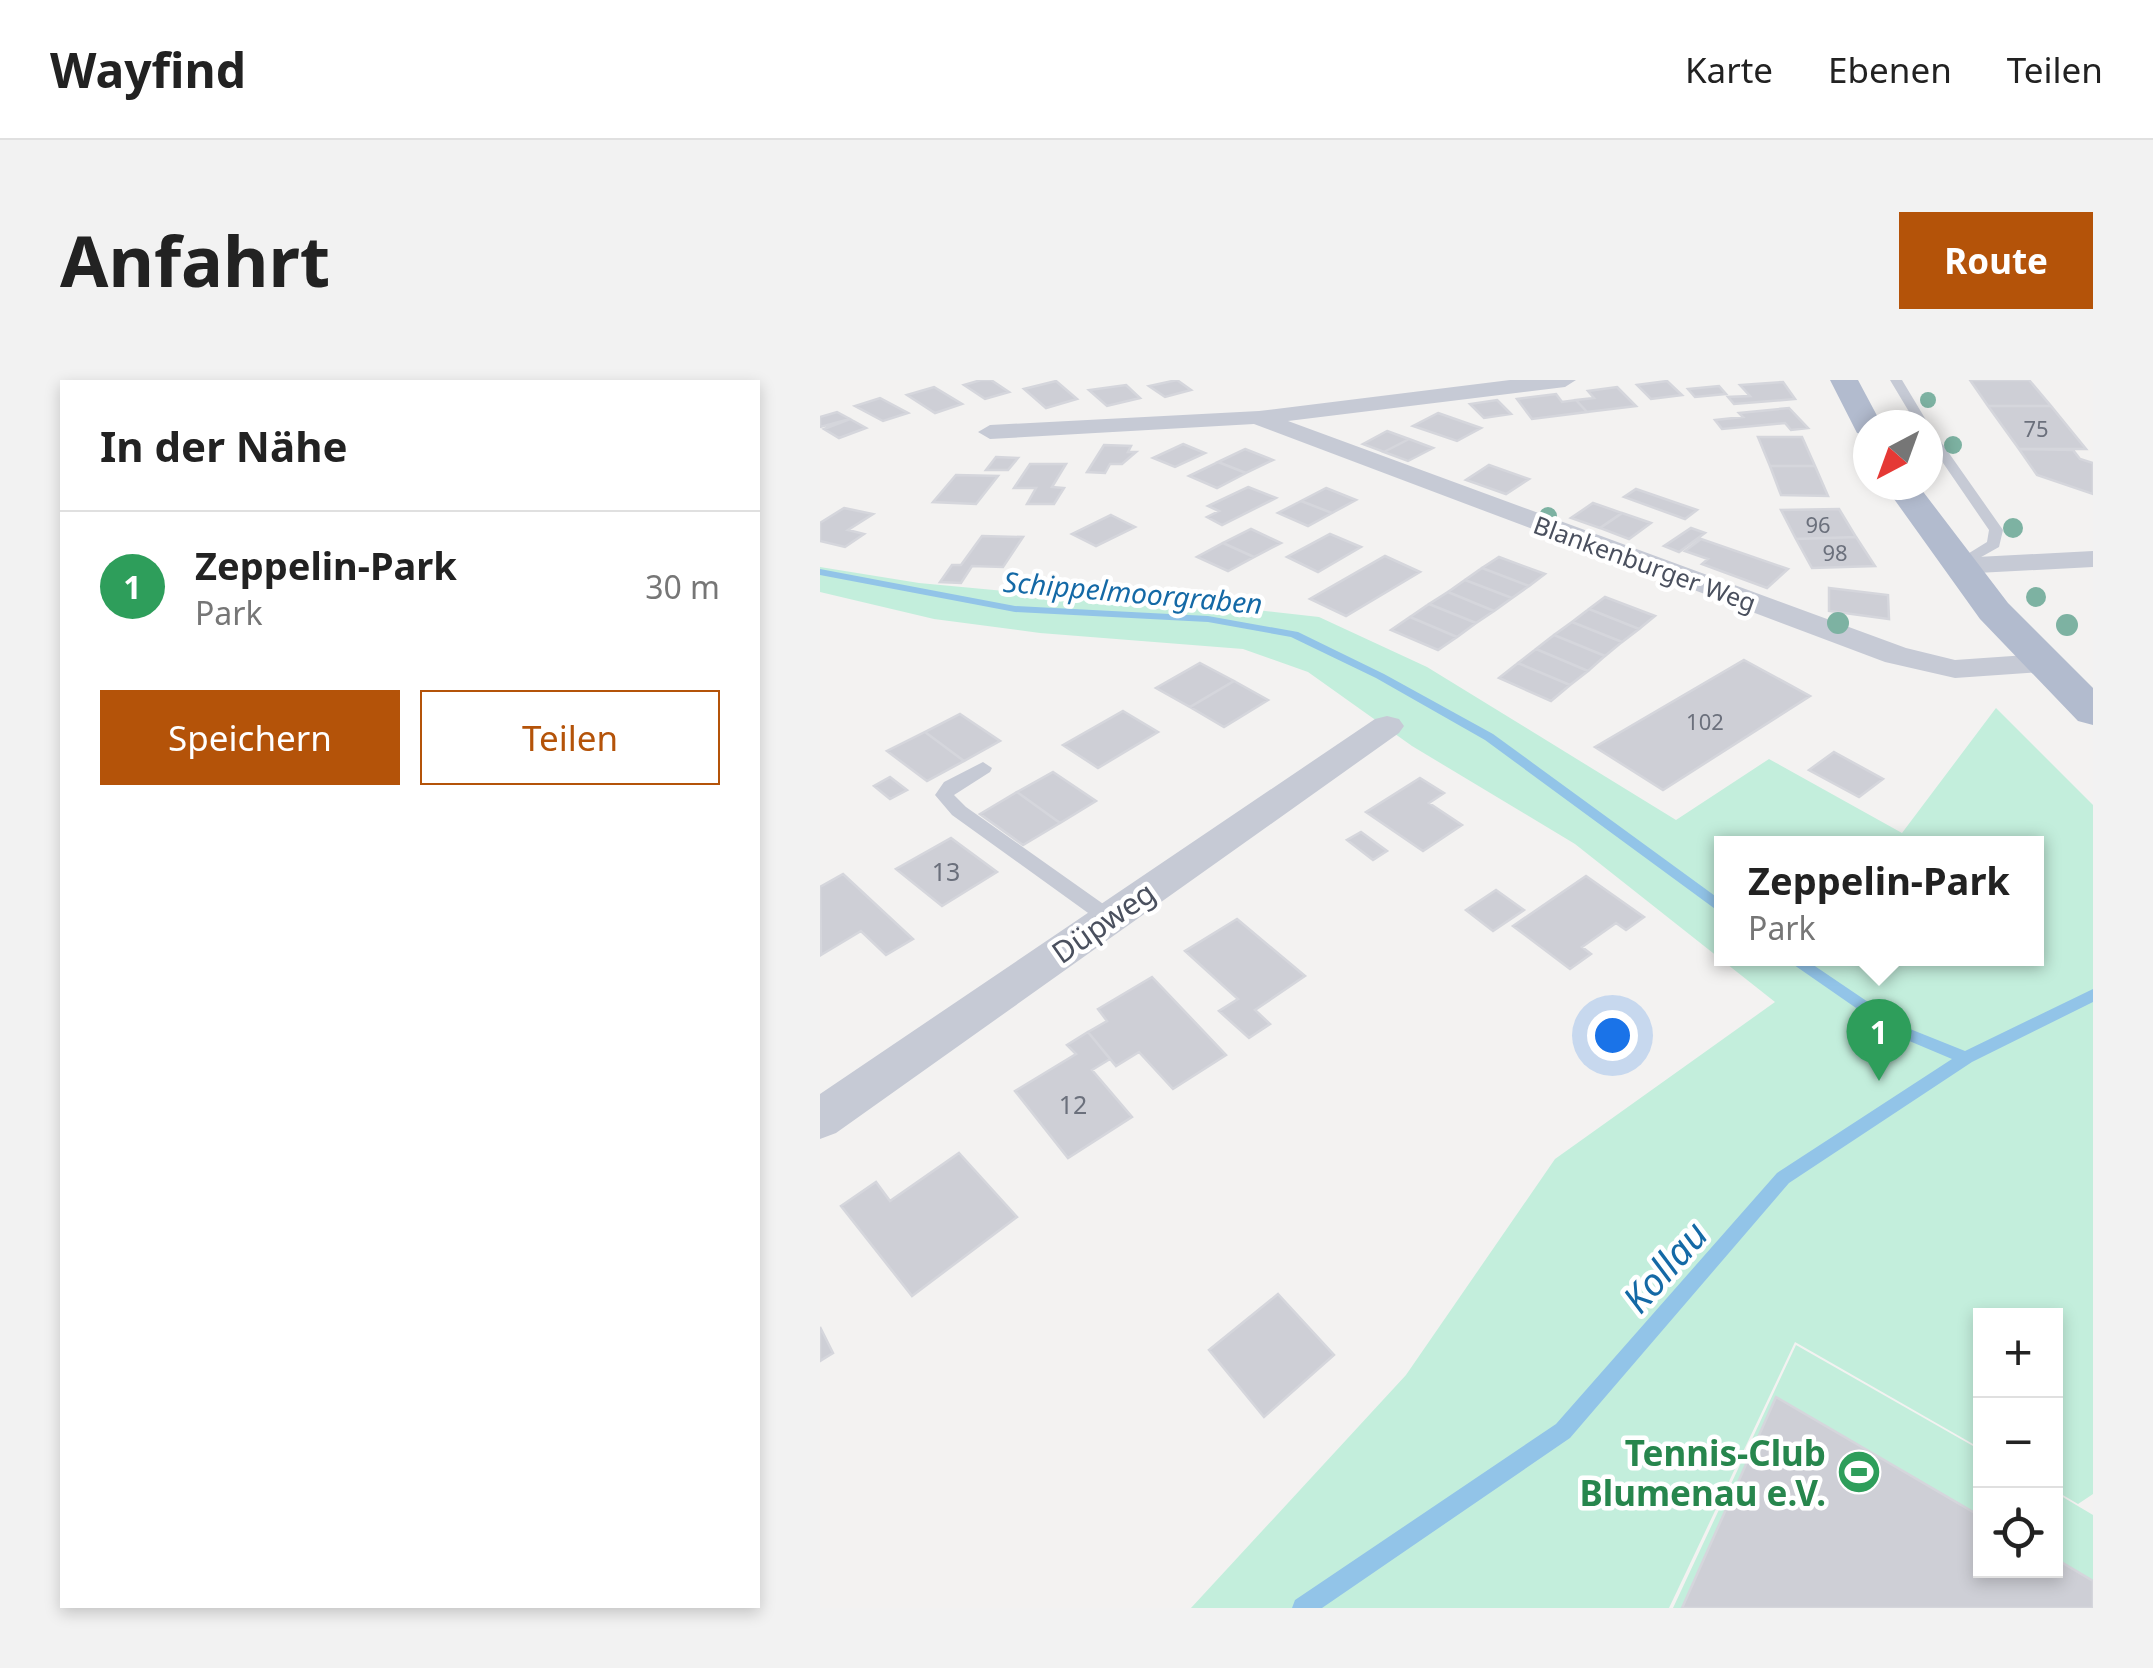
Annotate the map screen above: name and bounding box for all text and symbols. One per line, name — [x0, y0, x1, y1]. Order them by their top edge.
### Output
text: Wayfind — [50, 37, 246, 102]
text: Karte — [1685, 46, 1773, 93]
text: Ebenen — [1828, 46, 1952, 93]
text: Teilen — [2007, 46, 2103, 93]
text: Anfahrt — [60, 212, 330, 308]
button: Route — [1899, 212, 2093, 309]
north arrow — [1853, 410, 1943, 500]
house number: 75 — [2023, 413, 2049, 443]
text: In der Nähe — [100, 417, 348, 474]
street label: Blankenburger Weg — [1529, 507, 1761, 619]
house number: 96 — [1805, 509, 1831, 539]
house number: 98 — [1822, 537, 1848, 567]
text: Zeppelin-Park — [195, 539, 457, 591]
water label: Schippelmoorgraben — [1002, 562, 1264, 622]
text: 1 — [123, 565, 142, 608]
text: 30 m — [645, 565, 720, 608]
text: Park — [195, 591, 263, 634]
button: Speichern — [100, 690, 400, 785]
button: Teilen — [420, 690, 720, 785]
house number: 102 — [1686, 706, 1724, 736]
popup — [1714, 836, 2044, 966]
house number: 13 — [932, 854, 960, 888]
text: Zeppelin-Park — [1748, 854, 2010, 906]
street label: Düpweg — [1043, 872, 1163, 972]
text: Park — [1748, 906, 1816, 949]
pin: 1 — [1846, 998, 1912, 1081]
your location — [1587, 1010, 1638, 1061]
house number: 12 — [1059, 1087, 1087, 1121]
water label: Kollau — [1610, 1209, 1718, 1323]
map controls — [1973, 1308, 2063, 1578]
button: + — [1973, 1308, 2063, 1398]
button: − — [1973, 1398, 2063, 1488]
place label: Tennis-Club Blumenau e.V. — [1579, 1429, 1826, 1516]
sports icon: Tennis-Club Blumenau e.V. — [1836, 1449, 1882, 1495]
button: locate — [1973, 1488, 2063, 1578]

